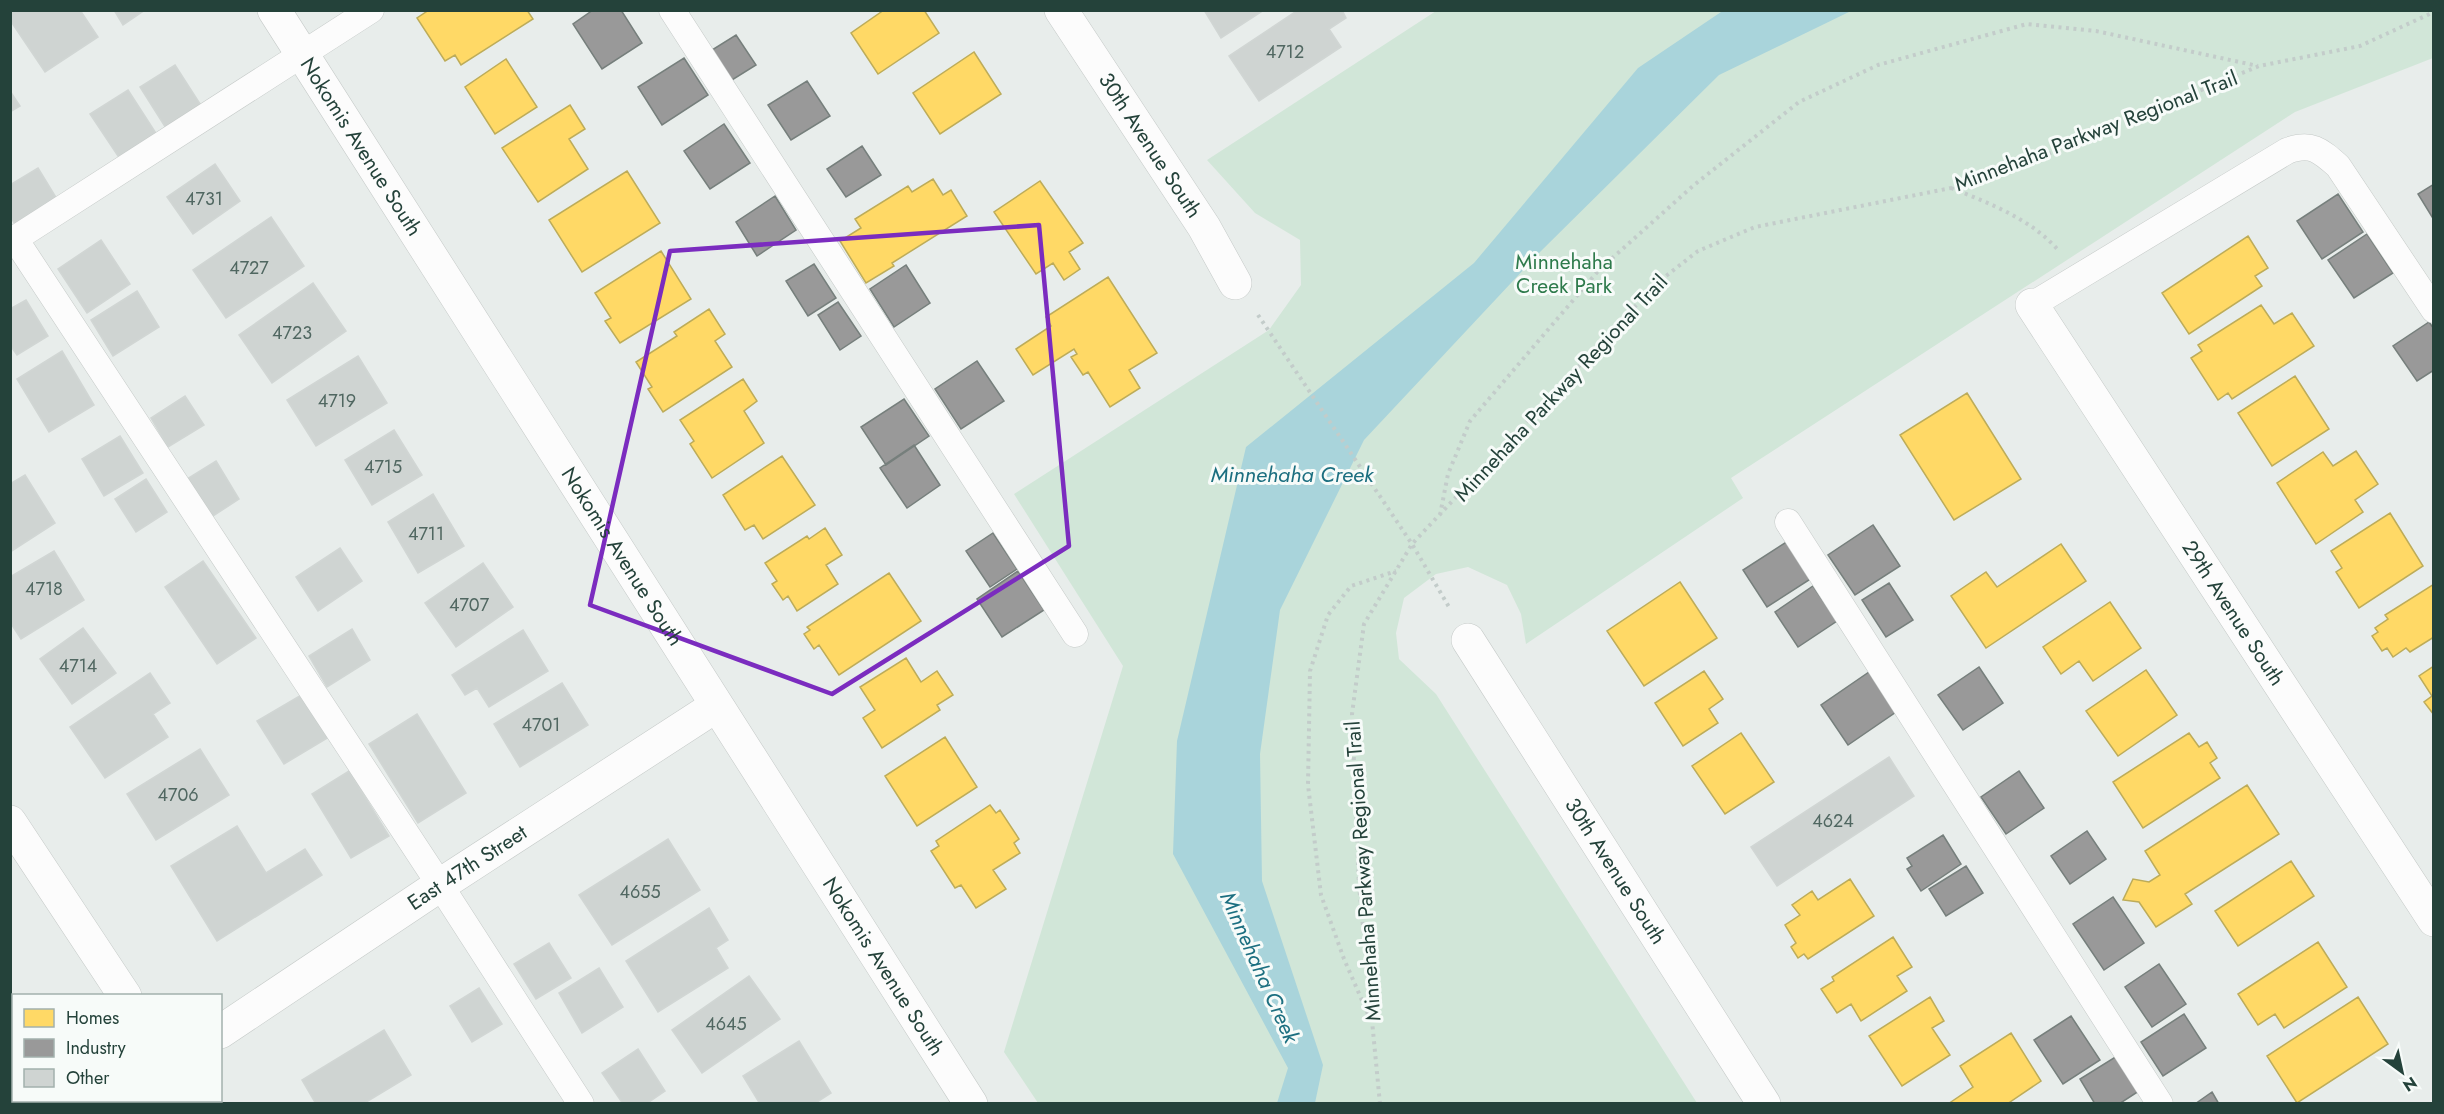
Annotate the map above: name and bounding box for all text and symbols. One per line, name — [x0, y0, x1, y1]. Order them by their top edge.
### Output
house number: 4712 — [1266, 39, 1304, 65]
street label: Nokomis Avenue South — [293, 51, 429, 242]
street label: Minnehaha Parkway Regional Trail — [1950, 63, 2242, 199]
street label: 30th Avenue South — [1091, 67, 1209, 224]
house number: 4731 — [185, 186, 223, 212]
park label: Minnehaha Creek Park — [1515, 247, 1613, 301]
house number: 4727 — [229, 255, 269, 281]
street label: Minnehaha Parkway Regional Trail — [1447, 268, 1675, 508]
house number: 4723 — [272, 320, 312, 346]
house number: 4719 — [318, 388, 356, 414]
house number: 4715 — [364, 454, 402, 480]
water label: Minnehaha Creek — [1211, 458, 1375, 490]
street label: Nokomis Avenue South — [554, 461, 690, 652]
house number: 4711 — [408, 521, 444, 547]
street label: 29th Avenue South — [2175, 534, 2292, 692]
house number: 4718 — [25, 576, 63, 602]
house number: 4707 — [449, 592, 490, 618]
house number: 4714 — [59, 653, 97, 679]
house number: 4701 — [522, 712, 560, 738]
street label: Minnehaha Parkway Regional Trail — [1338, 720, 1388, 1022]
house number: 4706 — [157, 782, 199, 808]
street label: 30th Avenue South — [1557, 792, 1673, 950]
house number: 4624 — [1812, 808, 1854, 834]
street label: East 47th Street — [402, 817, 533, 918]
street label: Nokomis Avenue South — [815, 871, 952, 1062]
house number: 4655 — [619, 879, 661, 905]
water label: Minnehaha Creek — [1212, 886, 1308, 1049]
legend — [12, 994, 222, 1102]
text: Homes — [66, 1005, 119, 1031]
house number: 4645 — [705, 1011, 747, 1037]
text: Industry — [66, 1035, 126, 1061]
north arrow — [2372, 1042, 2432, 1102]
text: Other — [66, 1065, 110, 1091]
text: N — [2398, 1071, 2421, 1097]

